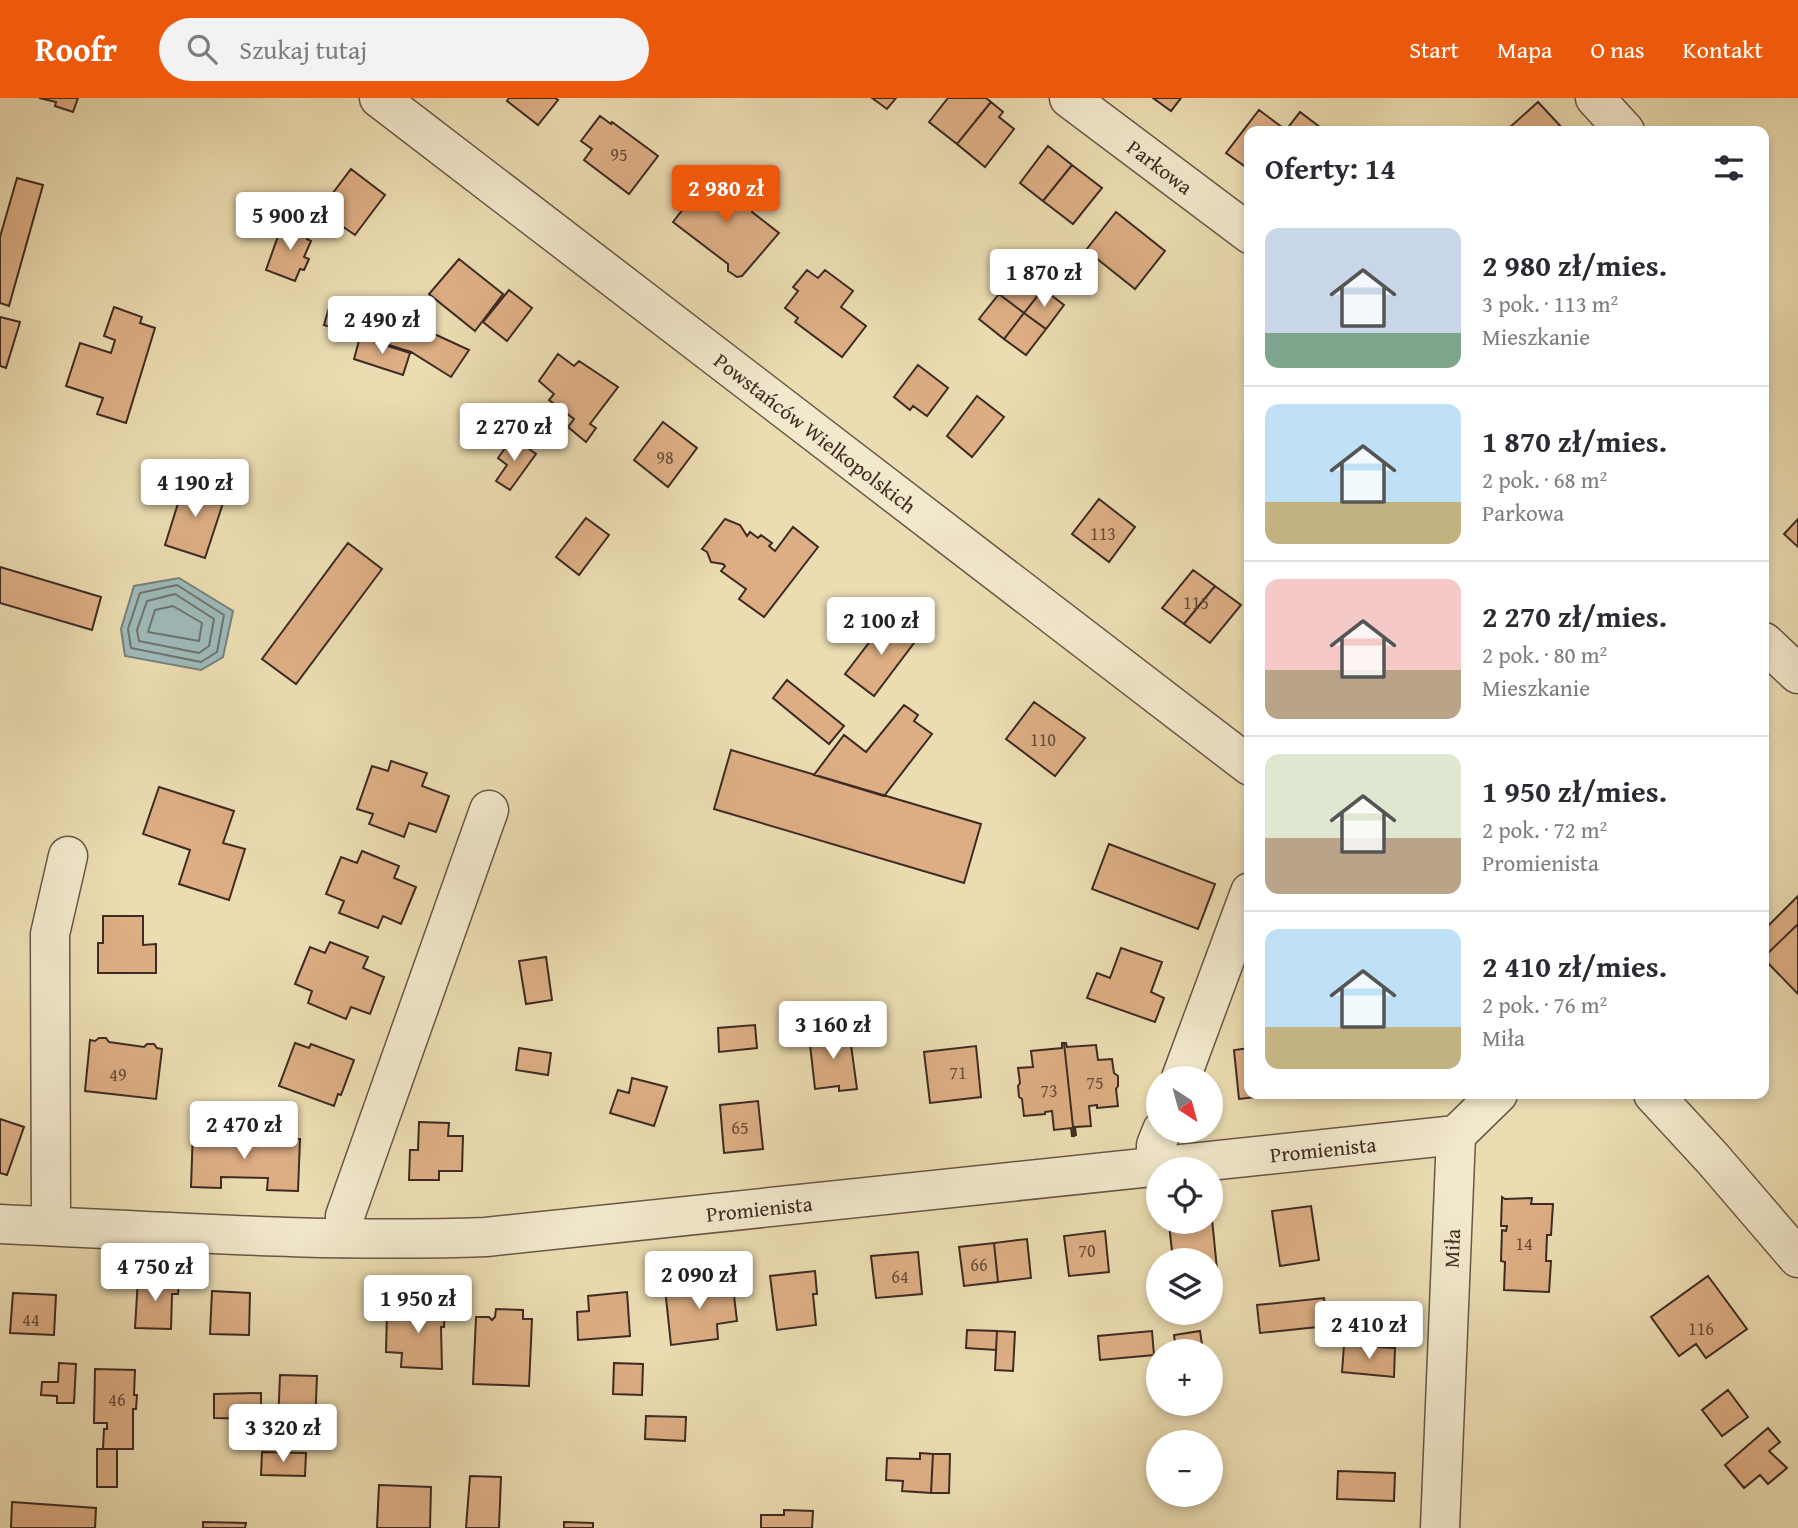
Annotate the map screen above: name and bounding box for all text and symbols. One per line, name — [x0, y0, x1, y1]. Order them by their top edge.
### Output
search box — [159, 18, 649, 81]
text: Roofr — [35, 25, 117, 73]
icon: search — [183, 30, 221, 68]
text: Szukaj tutaj — [239, 30, 367, 69]
text: Start — [1409, 32, 1459, 67]
text: Mapa — [1497, 32, 1552, 67]
text: O nas — [1590, 32, 1645, 67]
text: Kontakt — [1683, 32, 1763, 67]
street label: Parkowa — [1121, 132, 1200, 201]
house number: 95 — [610, 141, 628, 168]
text: Oferty: 14 — [1265, 146, 1396, 190]
icon: filters — [1710, 149, 1748, 187]
pin: 2 980 zł — [654, 166, 798, 225]
text: 2 980 zł — [688, 171, 764, 204]
pin: 5 900 zł — [218, 192, 362, 252]
text: 5 900 zł — [252, 198, 328, 231]
text: 2 980 zł/mies. — [1482, 243, 1667, 287]
pin: 1 870 zł — [972, 250, 1116, 309]
text: 1 870 zł — [1006, 255, 1082, 288]
icon: home — [1321, 256, 1405, 340]
text: 3 pok. · 113 m² — [1482, 287, 1618, 320]
pin: 2 490 zł — [310, 296, 454, 356]
text: 2 490 zł — [344, 302, 420, 335]
text: Mieszkanie — [1482, 320, 1590, 353]
street label: Powstańców Wielkopolskich — [708, 345, 923, 521]
pin: 2 270 zł — [442, 404, 586, 463]
text: 2 270 zł — [476, 409, 552, 442]
text: 1 870 zł/mies. — [1482, 419, 1667, 463]
icon: home — [1321, 432, 1405, 516]
house number: 98 — [656, 444, 674, 471]
pin: 4 190 zł — [123, 460, 267, 519]
text: 2 pok. · 68 m² — [1482, 463, 1607, 496]
text: 4 190 zł — [157, 465, 233, 498]
text: Parkowa — [1482, 496, 1564, 529]
house number: 113 — [1090, 520, 1116, 547]
house number: 115 — [1183, 589, 1209, 616]
text: 2 270 zł/mies. — [1482, 594, 1667, 638]
pin: 2 100 zł — [809, 598, 953, 657]
text: 2 100 zł — [843, 603, 919, 636]
icon: home — [1321, 607, 1405, 691]
text: 2 pok. · 80 m² — [1482, 638, 1607, 671]
text: Mieszkanie — [1482, 671, 1590, 704]
house number: 110 — [1030, 726, 1056, 753]
text: 1 950 zł/mies. — [1482, 769, 1667, 813]
icon: home — [1321, 782, 1405, 866]
text: 2 pok. · 72 m² — [1482, 813, 1607, 846]
text: Promienista — [1482, 846, 1599, 879]
text: 2 410 zł/mies. — [1482, 944, 1667, 988]
icon: home — [1321, 957, 1405, 1041]
text: 2 pok. · 76 m² — [1482, 988, 1607, 1021]
pin: 3 160 zł — [761, 1002, 905, 1061]
text: 3 160 zł — [795, 1007, 871, 1040]
text: Miła — [1482, 1021, 1525, 1054]
house number: 71 — [949, 1059, 967, 1086]
house number: 49 — [109, 1061, 127, 1088]
north arrow — [1146, 1066, 1223, 1143]
map controls — [1146, 1066, 1223, 1507]
house number: 75 — [1086, 1069, 1104, 1096]
house number: 73 — [1040, 1077, 1058, 1104]
pin: 2 470 zł — [172, 1102, 316, 1161]
text: 2 470 zł — [206, 1107, 282, 1140]
house number: 65 — [731, 1114, 749, 1141]
street label: Promienista — [1268, 1128, 1378, 1170]
button: locate — [1146, 1157, 1223, 1234]
street label: Promienista — [704, 1187, 814, 1229]
street label: Miła — [1435, 1228, 1468, 1268]
house number: 14 — [1515, 1230, 1533, 1257]
house number: 70 — [1078, 1237, 1096, 1264]
pin: 4 750 zł — [83, 1244, 227, 1303]
button: layers — [1146, 1248, 1223, 1325]
text: 4 750 zł — [117, 1249, 193, 1282]
house number: 66 — [970, 1251, 988, 1278]
pin: 2 090 zł — [627, 1252, 771, 1311]
text: 2 090 zł — [661, 1257, 737, 1290]
house number: 64 — [891, 1263, 909, 1290]
pin: 1 950 zł — [346, 1276, 490, 1335]
text: 1 950 zł — [380, 1281, 456, 1314]
pin: 2 410 zł — [1297, 1302, 1441, 1361]
house number: 44 — [22, 1306, 40, 1333]
text: 2 410 zł — [1331, 1307, 1407, 1340]
house number: 116 — [1688, 1315, 1714, 1342]
button: + — [1146, 1339, 1223, 1416]
house number: 46 — [108, 1386, 126, 1413]
pin: 3 320 zł — [211, 1404, 355, 1464]
text: 3 320 zł — [245, 1410, 321, 1443]
button: − — [1146, 1430, 1223, 1507]

